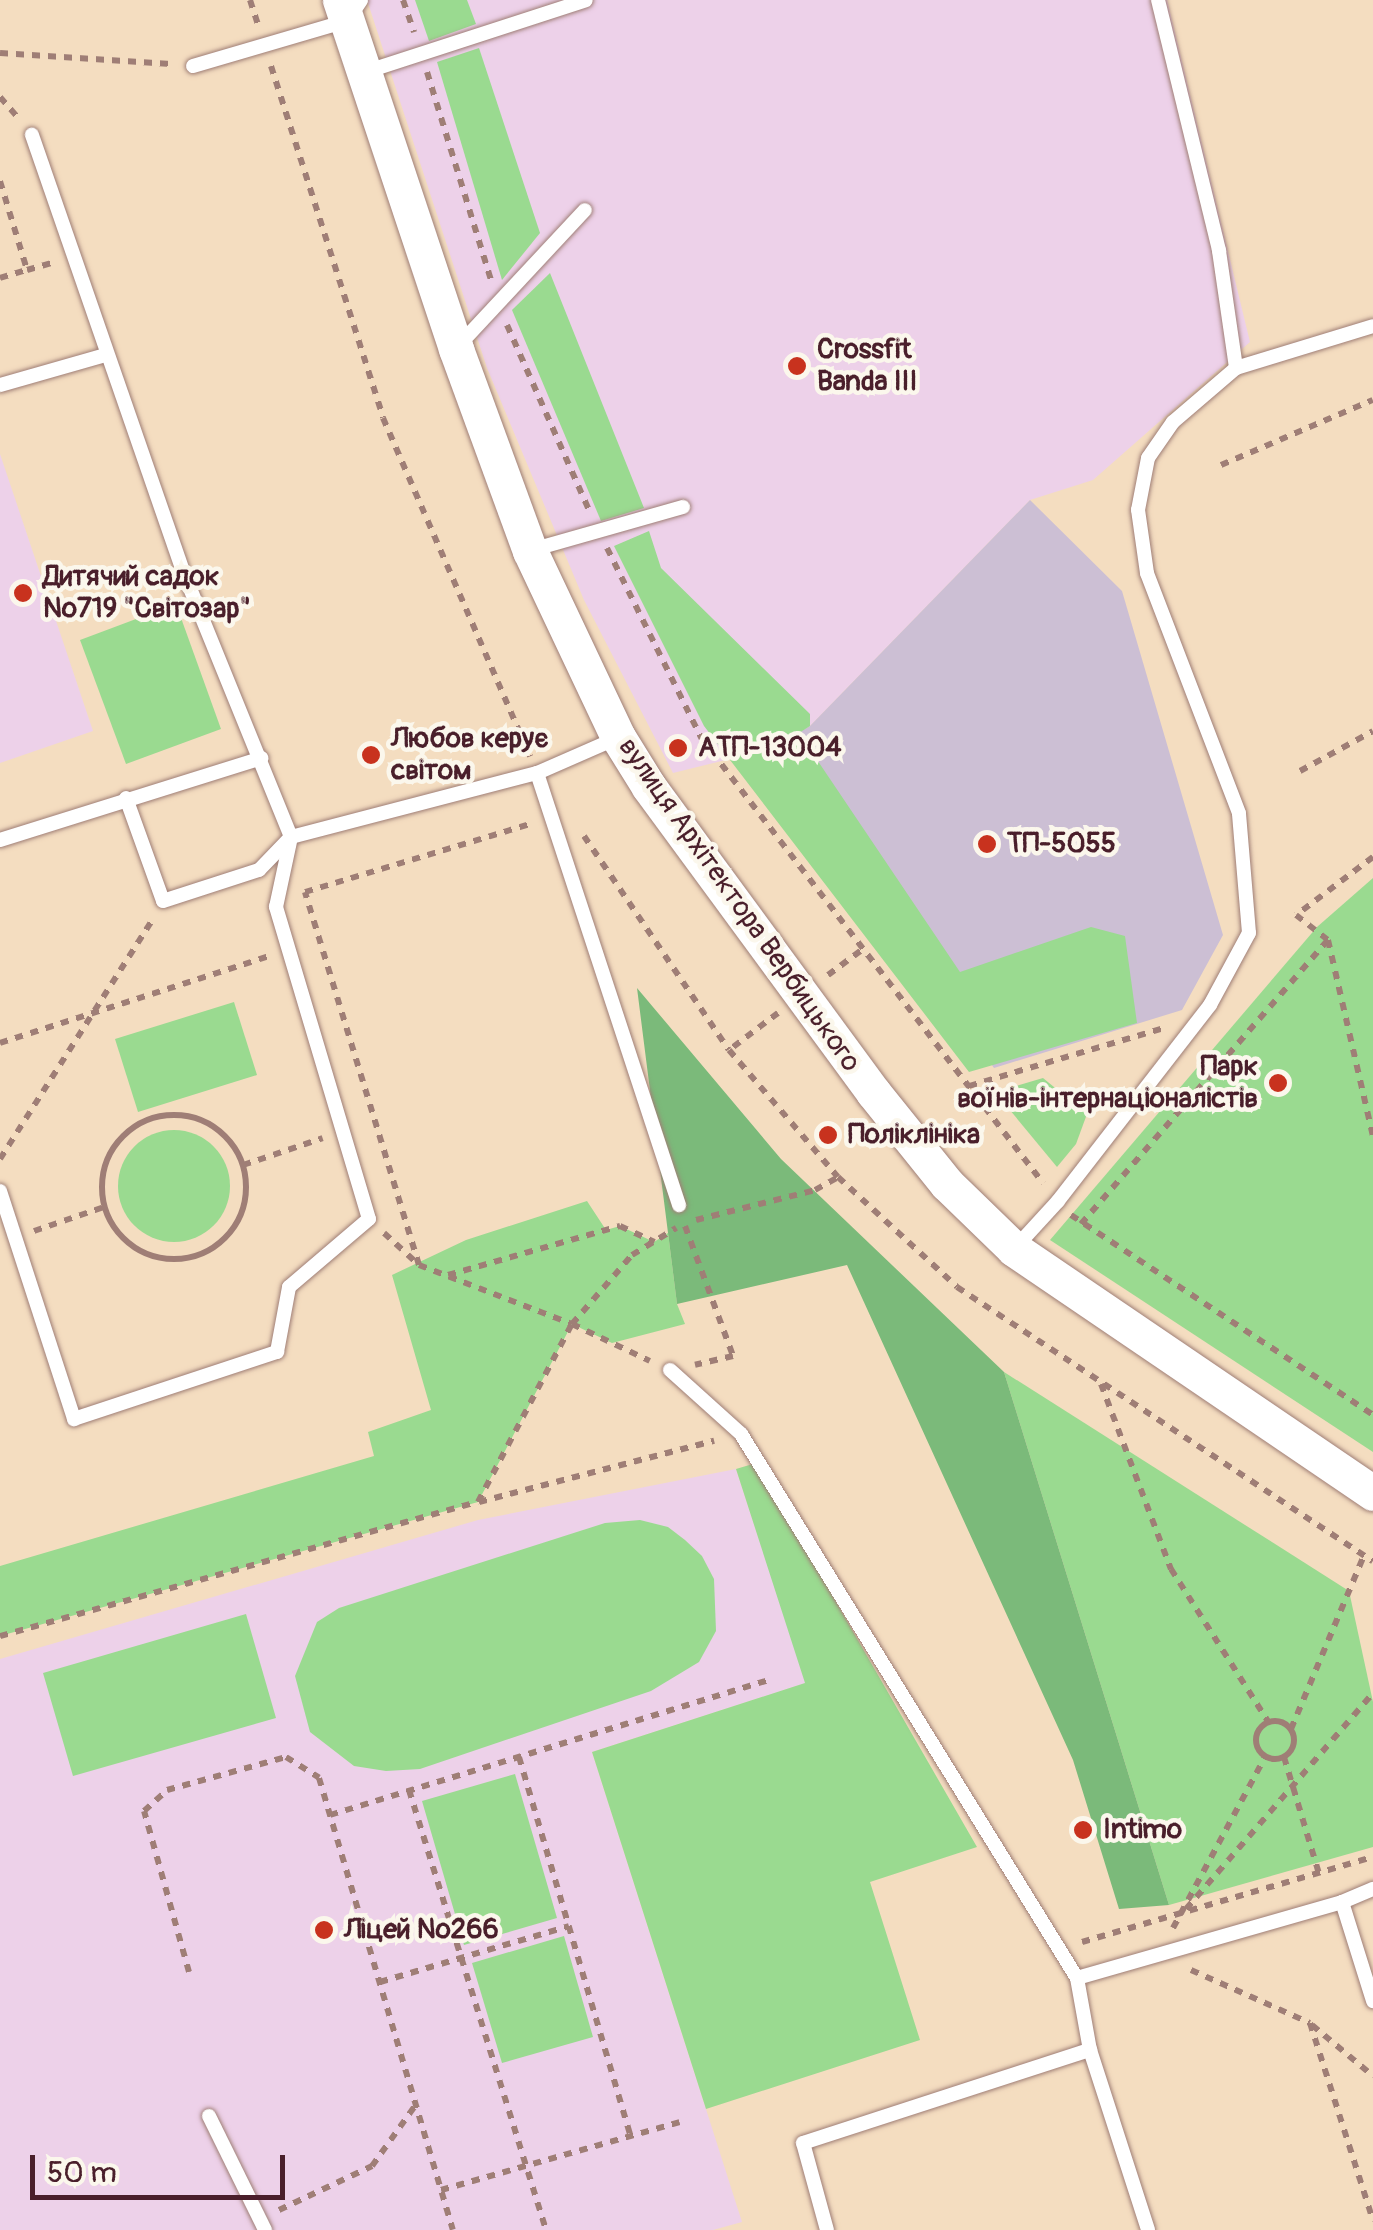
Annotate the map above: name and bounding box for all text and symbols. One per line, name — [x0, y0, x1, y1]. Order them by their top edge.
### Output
place label: Crossfit Banda III — [817, 333, 917, 399]
marker: Crossfit Banda III — [786, 355, 808, 377]
place label: Дитячий садок №719 "Світозар" — [43, 560, 251, 626]
marker: Дитячий садок №719 "Світозар" — [12, 582, 34, 604]
place label: Любов керує світом — [391, 722, 549, 788]
place label: АТП-13004 — [698, 731, 841, 765]
street label: вулиця Архітектора Вербицького — [611, 732, 867, 1078]
marker: АТП-13004 — [667, 737, 689, 759]
marker: Любов керує світом — [360, 744, 382, 766]
place label: ТП-5055 — [1007, 827, 1116, 861]
marker: ТП-5055 — [976, 833, 998, 855]
place label: Парк воїнів-інтернаціоналістів — [957, 1050, 1258, 1116]
marker: Парк воїнів-інтернаціоналістів — [1267, 1072, 1289, 1094]
place label: Поліклініка — [848, 1118, 980, 1152]
marker: Поліклініка — [817, 1124, 839, 1146]
place label: Intimo — [1103, 1813, 1182, 1847]
marker: Intimo — [1072, 1819, 1094, 1841]
place label: Ліцей №266 — [344, 1913, 499, 1947]
marker: Ліцей №266 — [313, 1919, 335, 1941]
scale bar — [35, 2135, 290, 2197]
text: 50 m — [47, 2154, 117, 2191]

